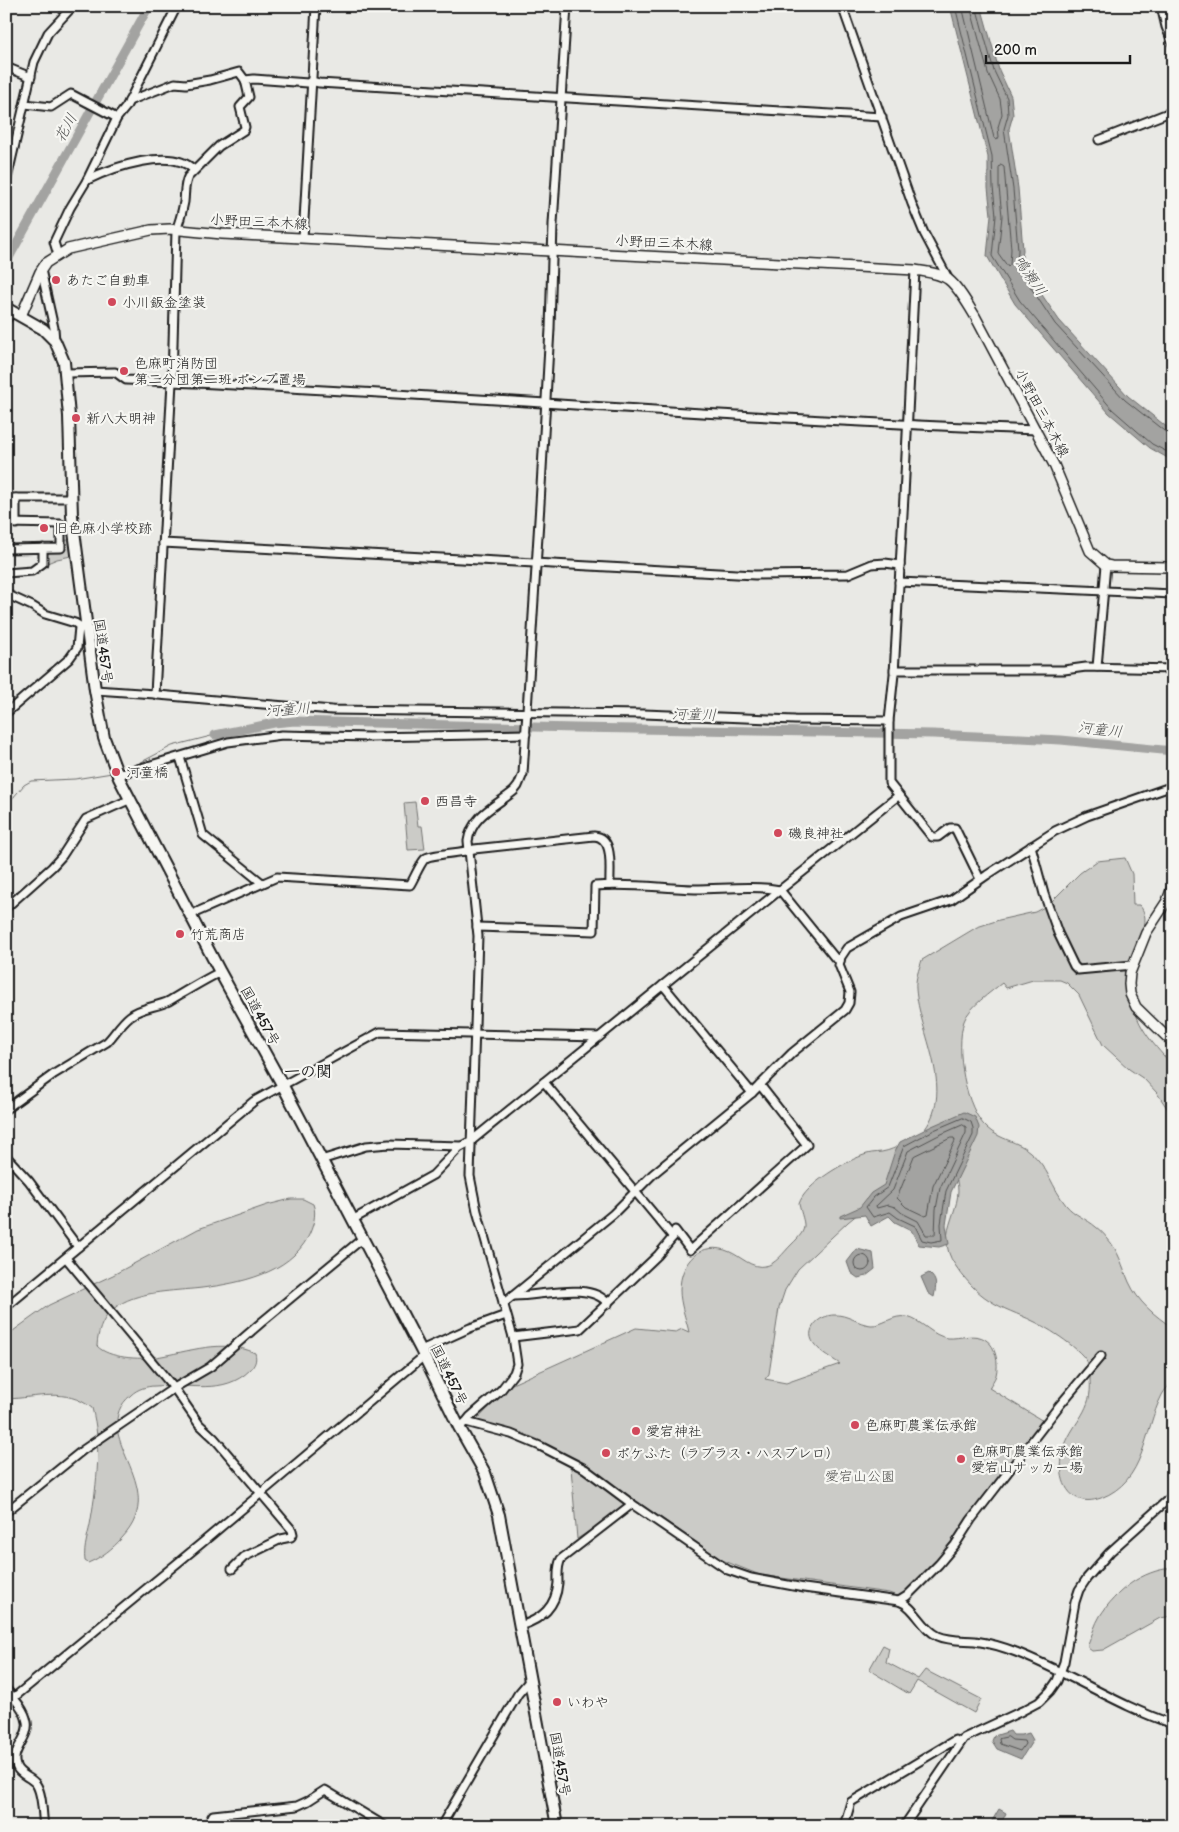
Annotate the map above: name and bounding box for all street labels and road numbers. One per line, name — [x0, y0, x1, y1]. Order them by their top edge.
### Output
street label: 小野田三本木線 — [210, 211, 308, 233]
street label: 小野田三本木線 — [615, 232, 713, 254]
street label: 小野田三本木線 — [1011, 366, 1073, 460]
street label: 国道457号 — [90, 617, 116, 685]
street label: 国道457号 — [237, 983, 283, 1049]
street label: 国道457号 — [427, 1342, 471, 1408]
street label: 国道457号 — [546, 1730, 574, 1798]

